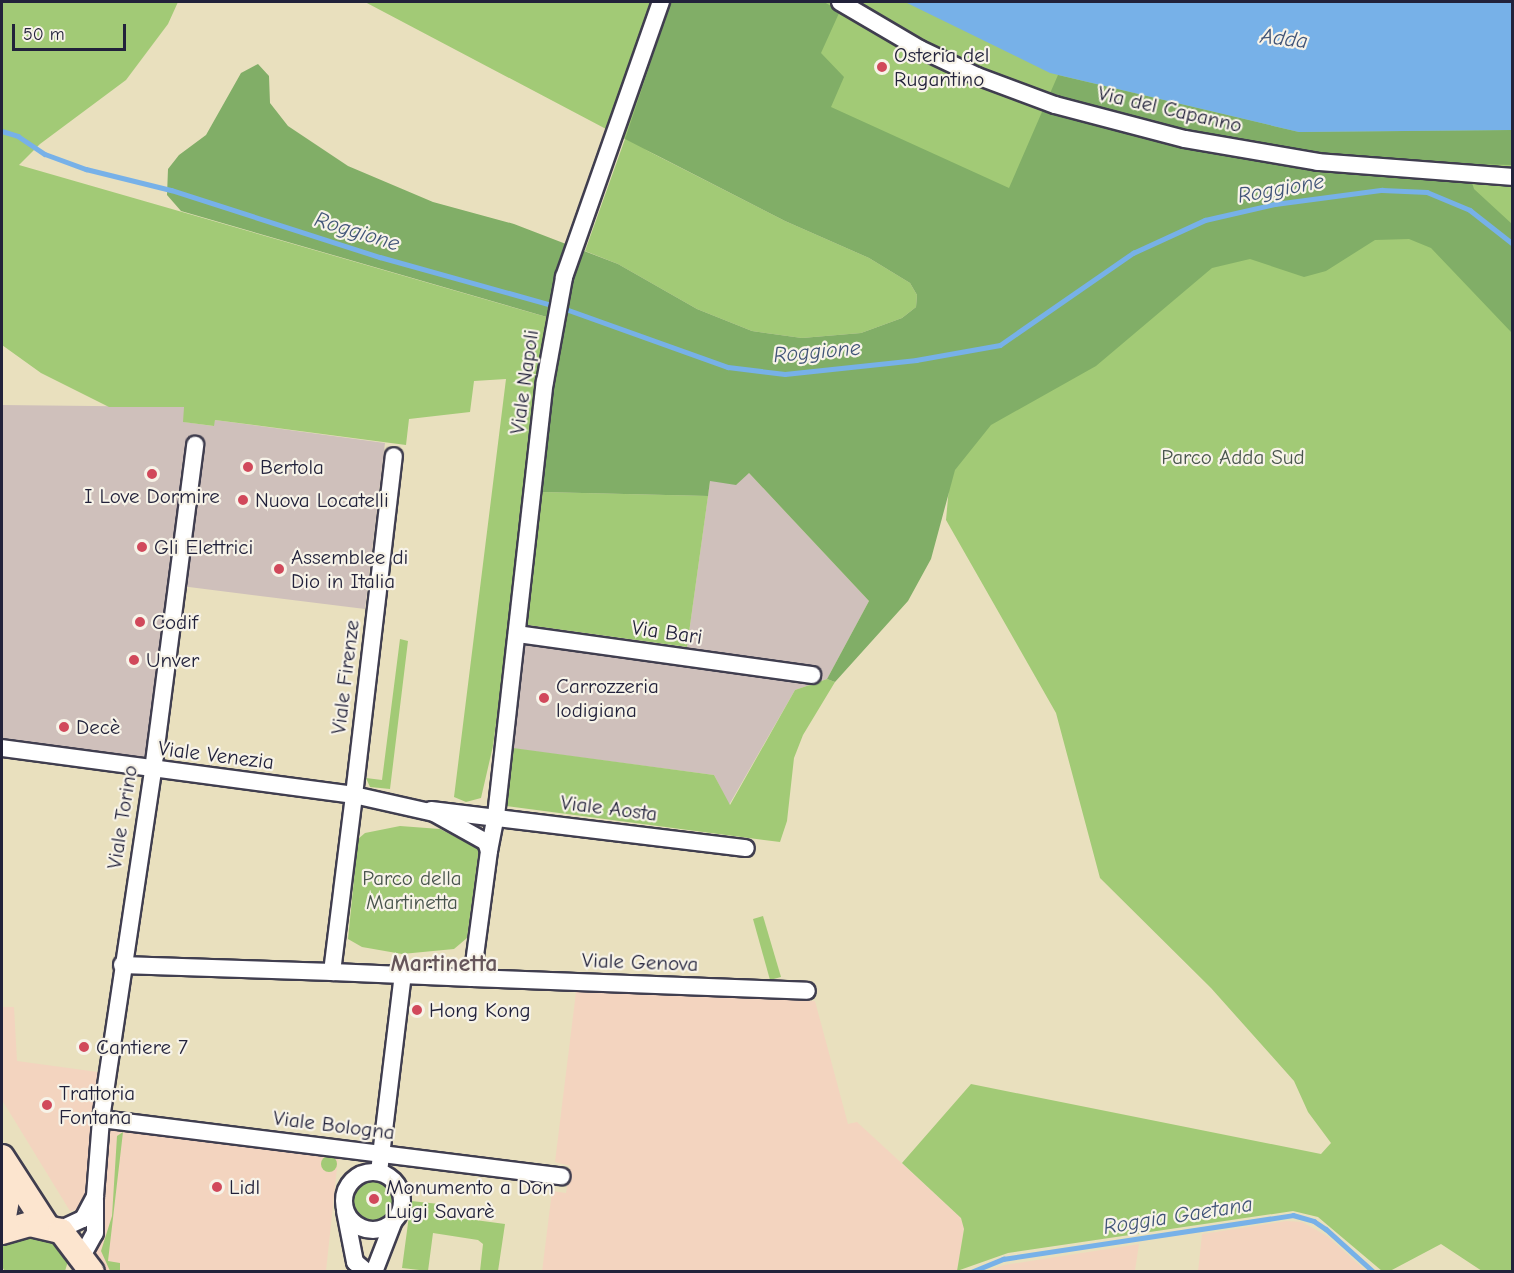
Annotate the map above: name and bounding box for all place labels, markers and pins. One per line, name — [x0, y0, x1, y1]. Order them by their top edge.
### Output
place label: Osteria del Rugantino — [894, 42, 989, 92]
marker: Osteria del Rugantino — [875, 60, 889, 74]
place label: Bertola — [260, 454, 324, 480]
marker: Bertola — [241, 460, 255, 474]
marker: I Love Dormire — [145, 467, 159, 481]
place label: I Love Dormire — [84, 483, 220, 509]
place label: Nuova Locatelli — [255, 487, 389, 513]
marker: Nuova Locatelli — [236, 493, 250, 507]
place label: Gli Elettrici — [154, 534, 253, 560]
marker: Gli Elettrici — [135, 540, 149, 554]
place label: Assemblee di Dio in Italia — [291, 544, 408, 594]
marker: Assemblee di Dio in Italia — [272, 562, 286, 576]
place label: Codif — [152, 609, 198, 635]
marker: Codif — [133, 615, 147, 629]
place label: Unver — [146, 647, 199, 673]
marker: Unver — [127, 653, 141, 667]
place label: Carrozzeria lodigiana — [556, 673, 659, 723]
marker: Carrozzeria lodigiana — [537, 691, 551, 705]
place label: Decè — [76, 714, 120, 740]
marker: Decè — [57, 720, 71, 734]
place label: Hong Kong — [429, 997, 531, 1023]
marker: Hong Kong — [410, 1003, 424, 1017]
place label: Cantiere 7 — [96, 1034, 188, 1060]
marker: Cantiere 7 — [77, 1040, 91, 1054]
place label: Trattoria Fontana — [59, 1080, 135, 1130]
marker: Trattoria Fontana — [40, 1098, 54, 1112]
place label: Lidl — [229, 1174, 260, 1200]
place label: Monumento a Don Luigi Savarè — [386, 1174, 554, 1224]
marker: Lidl — [210, 1180, 224, 1194]
marker: Monumento a Don Luigi Savarè — [367, 1192, 381, 1206]

